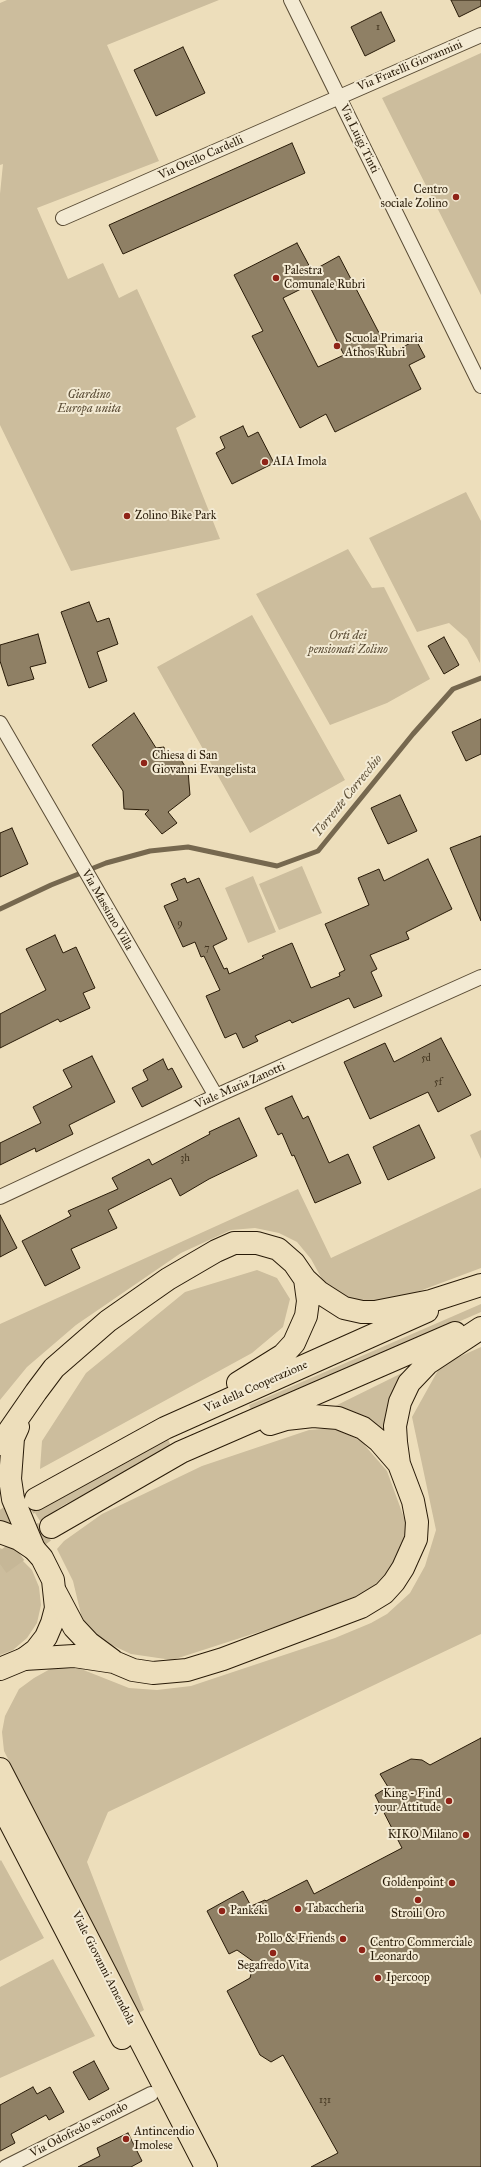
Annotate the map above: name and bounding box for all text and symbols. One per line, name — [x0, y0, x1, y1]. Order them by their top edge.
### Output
house number: 1 — [376, 22, 380, 34]
street label: Via Fratelli Giovannini — [355, 37, 465, 95]
street label: Via Luigi Tinti — [336, 102, 382, 176]
street label: Via Otello Cardelli — [156, 133, 246, 183]
place label: Centro sociale Zolino — [381, 183, 448, 211]
marker: Centro sociale Zolino — [451, 192, 461, 202]
place label: Palestra Comunale Rubri — [284, 264, 365, 292]
marker: Palestra Comunale Rubri — [271, 273, 281, 283]
place label: Scuola Primaria Athos Rubri — [345, 332, 423, 360]
marker: Scuola Primaria Athos Rubri — [332, 341, 342, 351]
park label: Giardino Europa unita — [57, 388, 121, 416]
place label: AIA Imola — [273, 455, 326, 469]
marker: AIA Imola — [260, 457, 270, 467]
place label: Zolino Bike Park — [135, 509, 216, 523]
marker: Zolino Bike Park — [122, 511, 132, 521]
park label: Orti dei pensionati Zolino — [308, 629, 388, 657]
place label: Chiesa di San Giovanni Evangelista — [152, 749, 256, 777]
water label: Torrente Correcchio — [310, 752, 386, 840]
marker: Chiesa di San Giovanni Evangelista — [139, 758, 149, 768]
street label: Via Massimo Villa — [78, 867, 136, 953]
house number: 9 — [177, 918, 183, 930]
house number: 7 — [204, 943, 210, 955]
house number: 5d — [421, 1053, 431, 1065]
street label: Viale Maria Zanotti — [193, 1060, 287, 1112]
house number: 5f — [434, 1077, 442, 1089]
house number: 3h — [180, 1153, 190, 1165]
street label: Via della Cooperazione — [202, 1358, 310, 1416]
place label: King - Find your Attitude — [374, 1787, 441, 1815]
marker: King - Find your Attitude — [444, 1796, 454, 1806]
place label: KIKO Milano — [388, 1828, 458, 1842]
marker: KIKO Milano — [461, 1830, 471, 1840]
place label: Goldenpoint — [382, 1876, 444, 1890]
marker: Goldenpoint — [447, 1878, 457, 1888]
marker: Stroili Oro — [413, 1895, 423, 1905]
place label: Tabaccheria — [306, 1902, 364, 1916]
place label: Pankéki — [230, 1904, 268, 1918]
marker: Tabaccheria — [293, 1904, 303, 1914]
marker: Pankéki — [217, 1906, 227, 1916]
place label: Stroili Oro — [391, 1907, 445, 1921]
street label: Viale Giovanni Amendola — [68, 1909, 138, 2027]
place label: Pollo & Friends — [257, 1932, 335, 1946]
marker: Pollo & Friends — [338, 1934, 348, 1944]
place label: Centro Commerciale Leonardo — [370, 1936, 473, 1964]
marker: Centro Commerciale Leonardo — [357, 1945, 367, 1955]
marker: Segafredo Vita — [268, 1948, 278, 1958]
place label: Segafredo Vita — [237, 1959, 309, 1973]
place label: Ipercoop — [386, 1971, 430, 1985]
marker: Ipercoop — [373, 1973, 383, 1983]
house number: 131 — [319, 2095, 331, 2107]
street label: Via Odofredo secondo — [28, 2099, 130, 2161]
place label: Antincendio Imolese — [134, 2125, 195, 2153]
marker: Antincendio Imolese — [121, 2134, 131, 2144]

